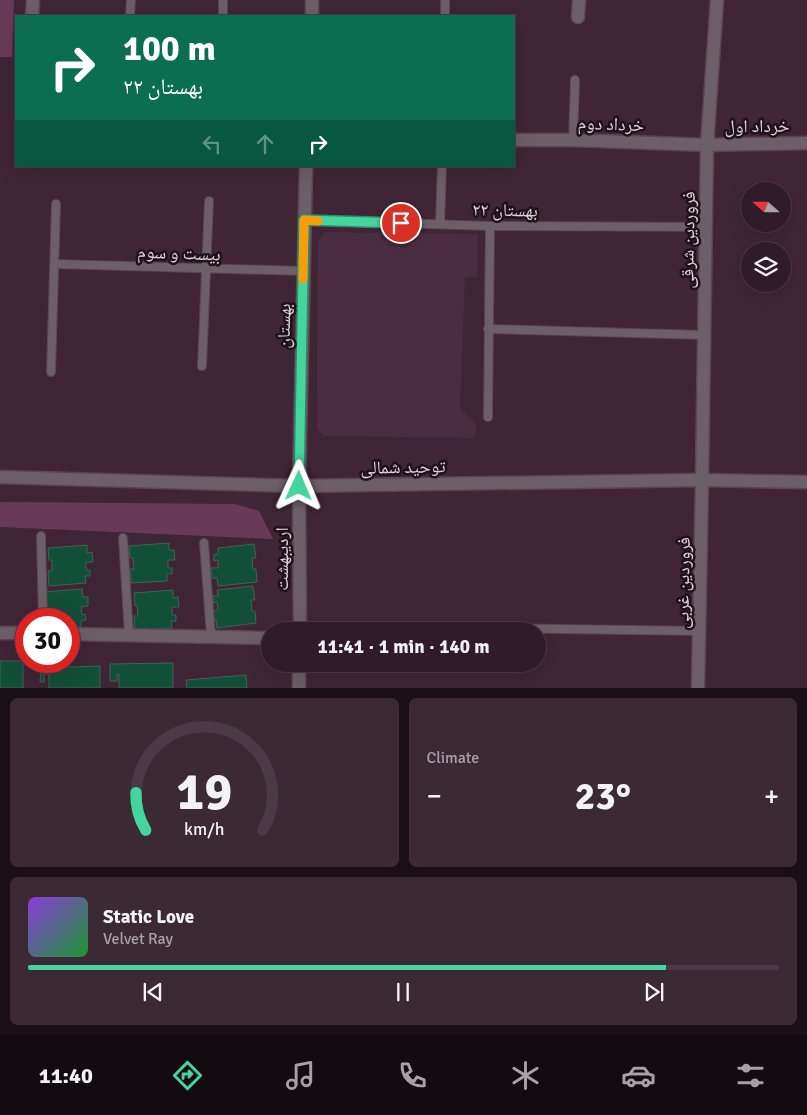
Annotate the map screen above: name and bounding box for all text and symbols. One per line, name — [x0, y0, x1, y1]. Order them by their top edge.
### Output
text: 100 m — [123, 27, 216, 70]
icon: right — [40, 35, 105, 100]
text: بهستان ۲۲ — [123, 73, 203, 100]
street label: خرداد دوم — [577, 112, 645, 137]
street label: خرداد اول — [724, 114, 790, 138]
icon: left — [198, 130, 226, 158]
icon: ahead — [251, 130, 279, 158]
icon: right — [304, 130, 332, 158]
north arrow — [741, 182, 791, 232]
map controls — [741, 182, 791, 292]
street label: فروردین شرقی — [676, 191, 700, 289]
street label: بهستان ۲۲ — [472, 198, 538, 222]
pin — [380, 202, 422, 244]
icon: arrive — [387, 209, 415, 237]
street label: بیست و سوم — [137, 241, 221, 266]
button: layers — [741, 242, 791, 292]
street label: بهستان — [273, 303, 295, 349]
street label: توحید شمالی — [360, 455, 446, 479]
position arrow — [272, 459, 324, 511]
street label: اردیبهشت — [271, 527, 293, 591]
street label: فروردین غربی — [671, 537, 695, 629]
speed limit sign: 30 — [15, 608, 80, 673]
text: 11:41 · 1 min · 140 m — [317, 635, 490, 659]
text: Climate — [427, 748, 479, 768]
text: 19 — [176, 760, 232, 824]
text: 23° — [575, 773, 631, 820]
text: − — [427, 779, 442, 813]
text: + — [764, 779, 779, 813]
text: km/h — [184, 818, 224, 840]
text: Static Love — [103, 905, 194, 929]
text: Velvet Ray — [103, 929, 173, 949]
icon: previous — [139, 978, 167, 1006]
icon: pause — [389, 978, 417, 1006]
icon: next — [640, 978, 668, 1006]
icon: directions — [170, 1058, 205, 1093]
icon: music — [283, 1058, 318, 1093]
icon: phone — [395, 1058, 430, 1093]
icon: climate — [508, 1058, 543, 1093]
icon: car — [621, 1058, 656, 1093]
icon: filters — [733, 1058, 768, 1093]
text: 11:40 — [39, 1062, 93, 1089]

